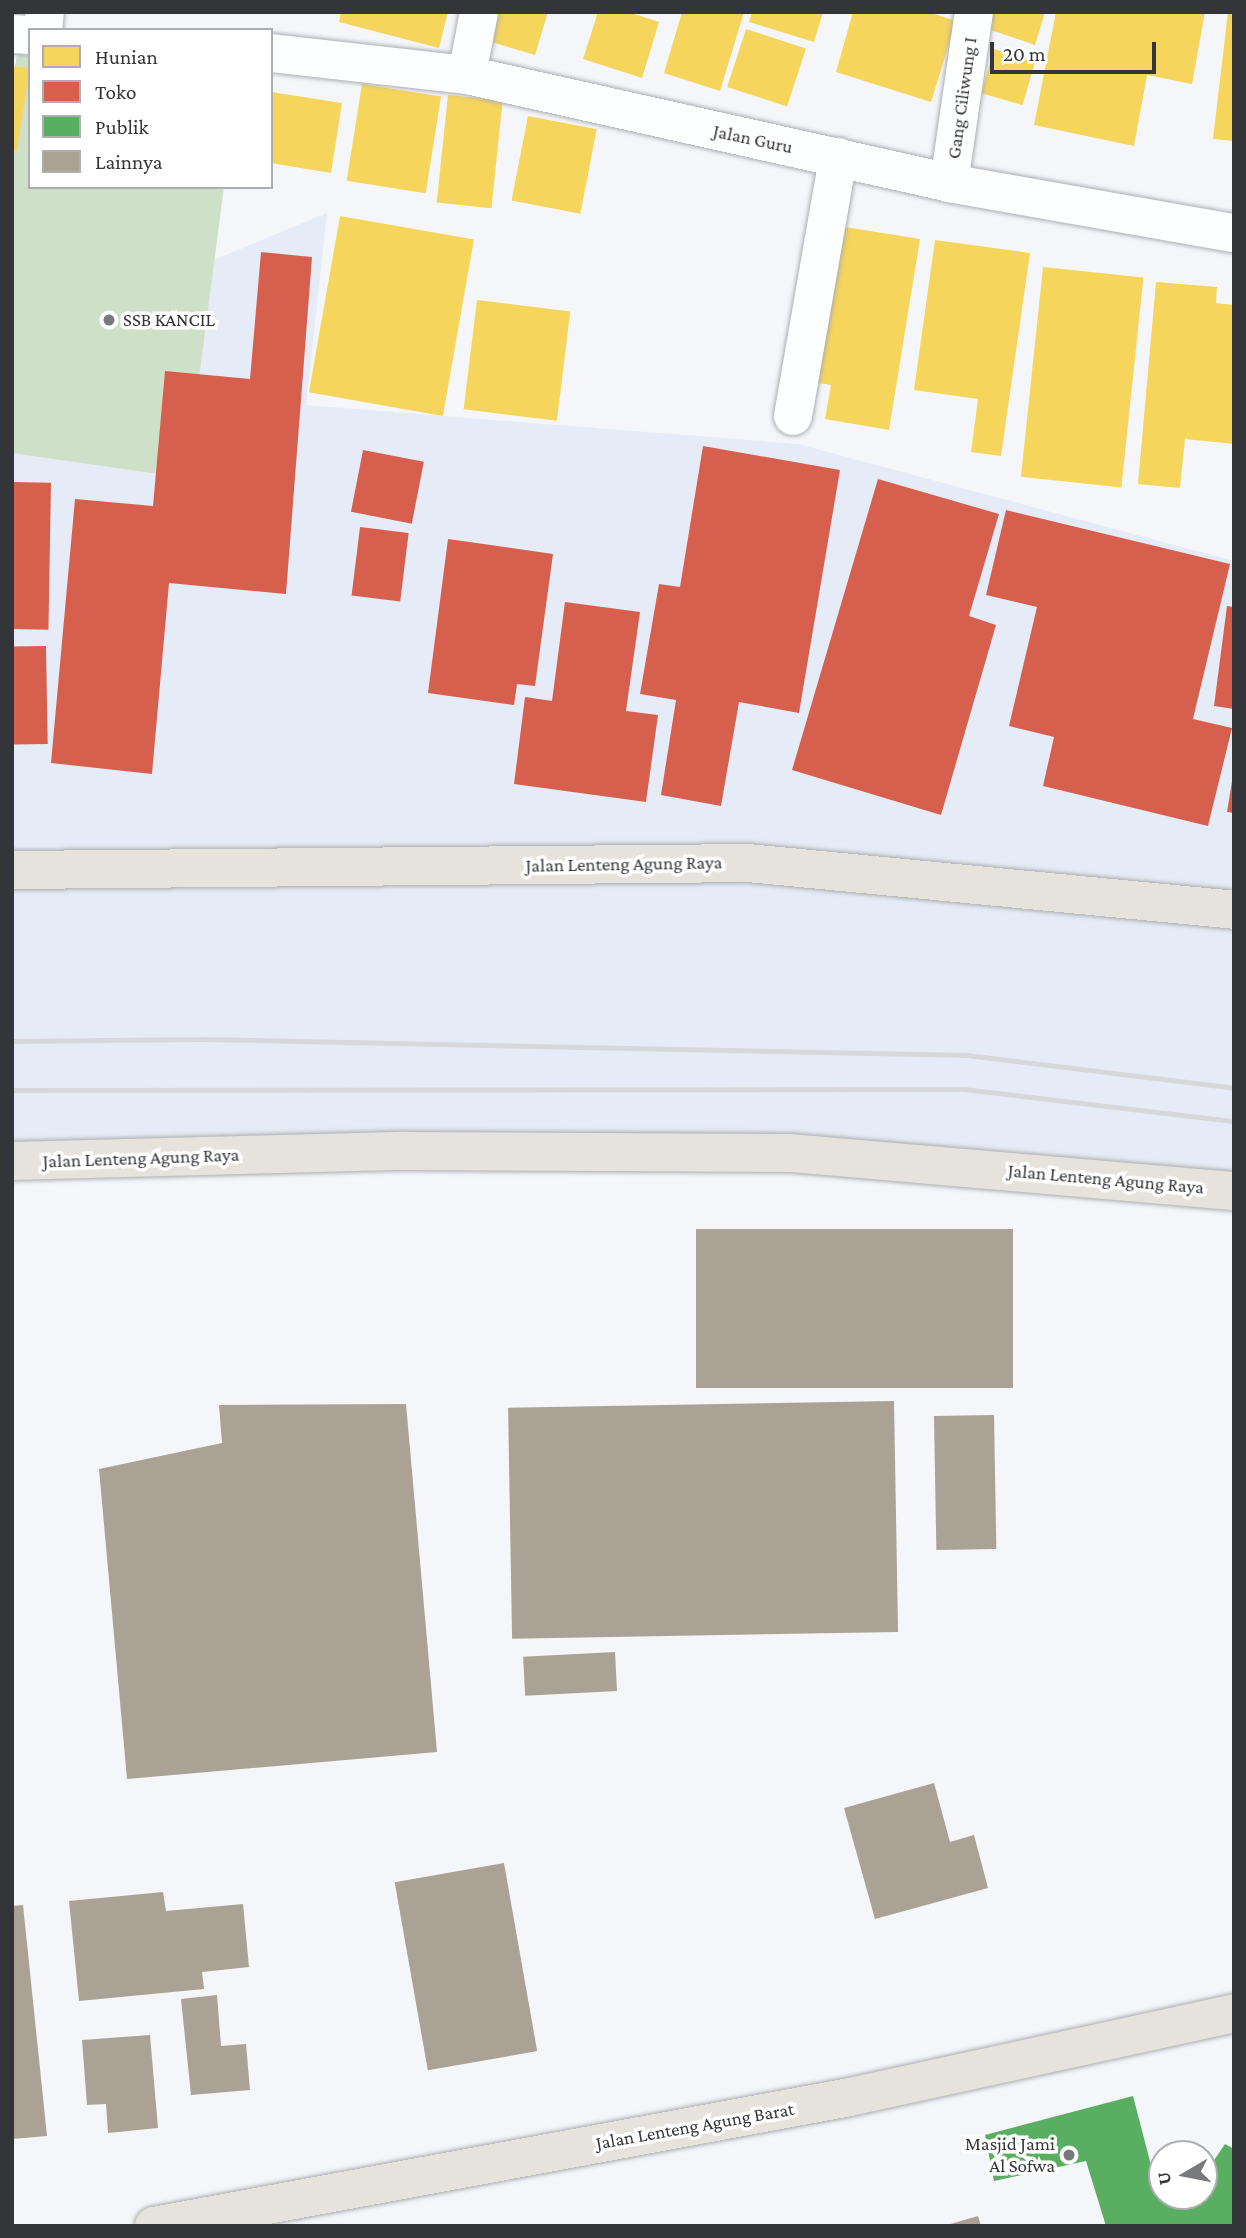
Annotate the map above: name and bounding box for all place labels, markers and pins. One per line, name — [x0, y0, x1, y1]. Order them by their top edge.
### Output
place label: SSB KANCIL — [123, 309, 215, 331]
marker: SSB KANCIL — [101, 312, 117, 328]
place label: Masjid Jami Al Sofwa — [965, 2133, 1055, 2177]
marker: Masjid Jami Al Sofwa — [1061, 2147, 1077, 2163]

